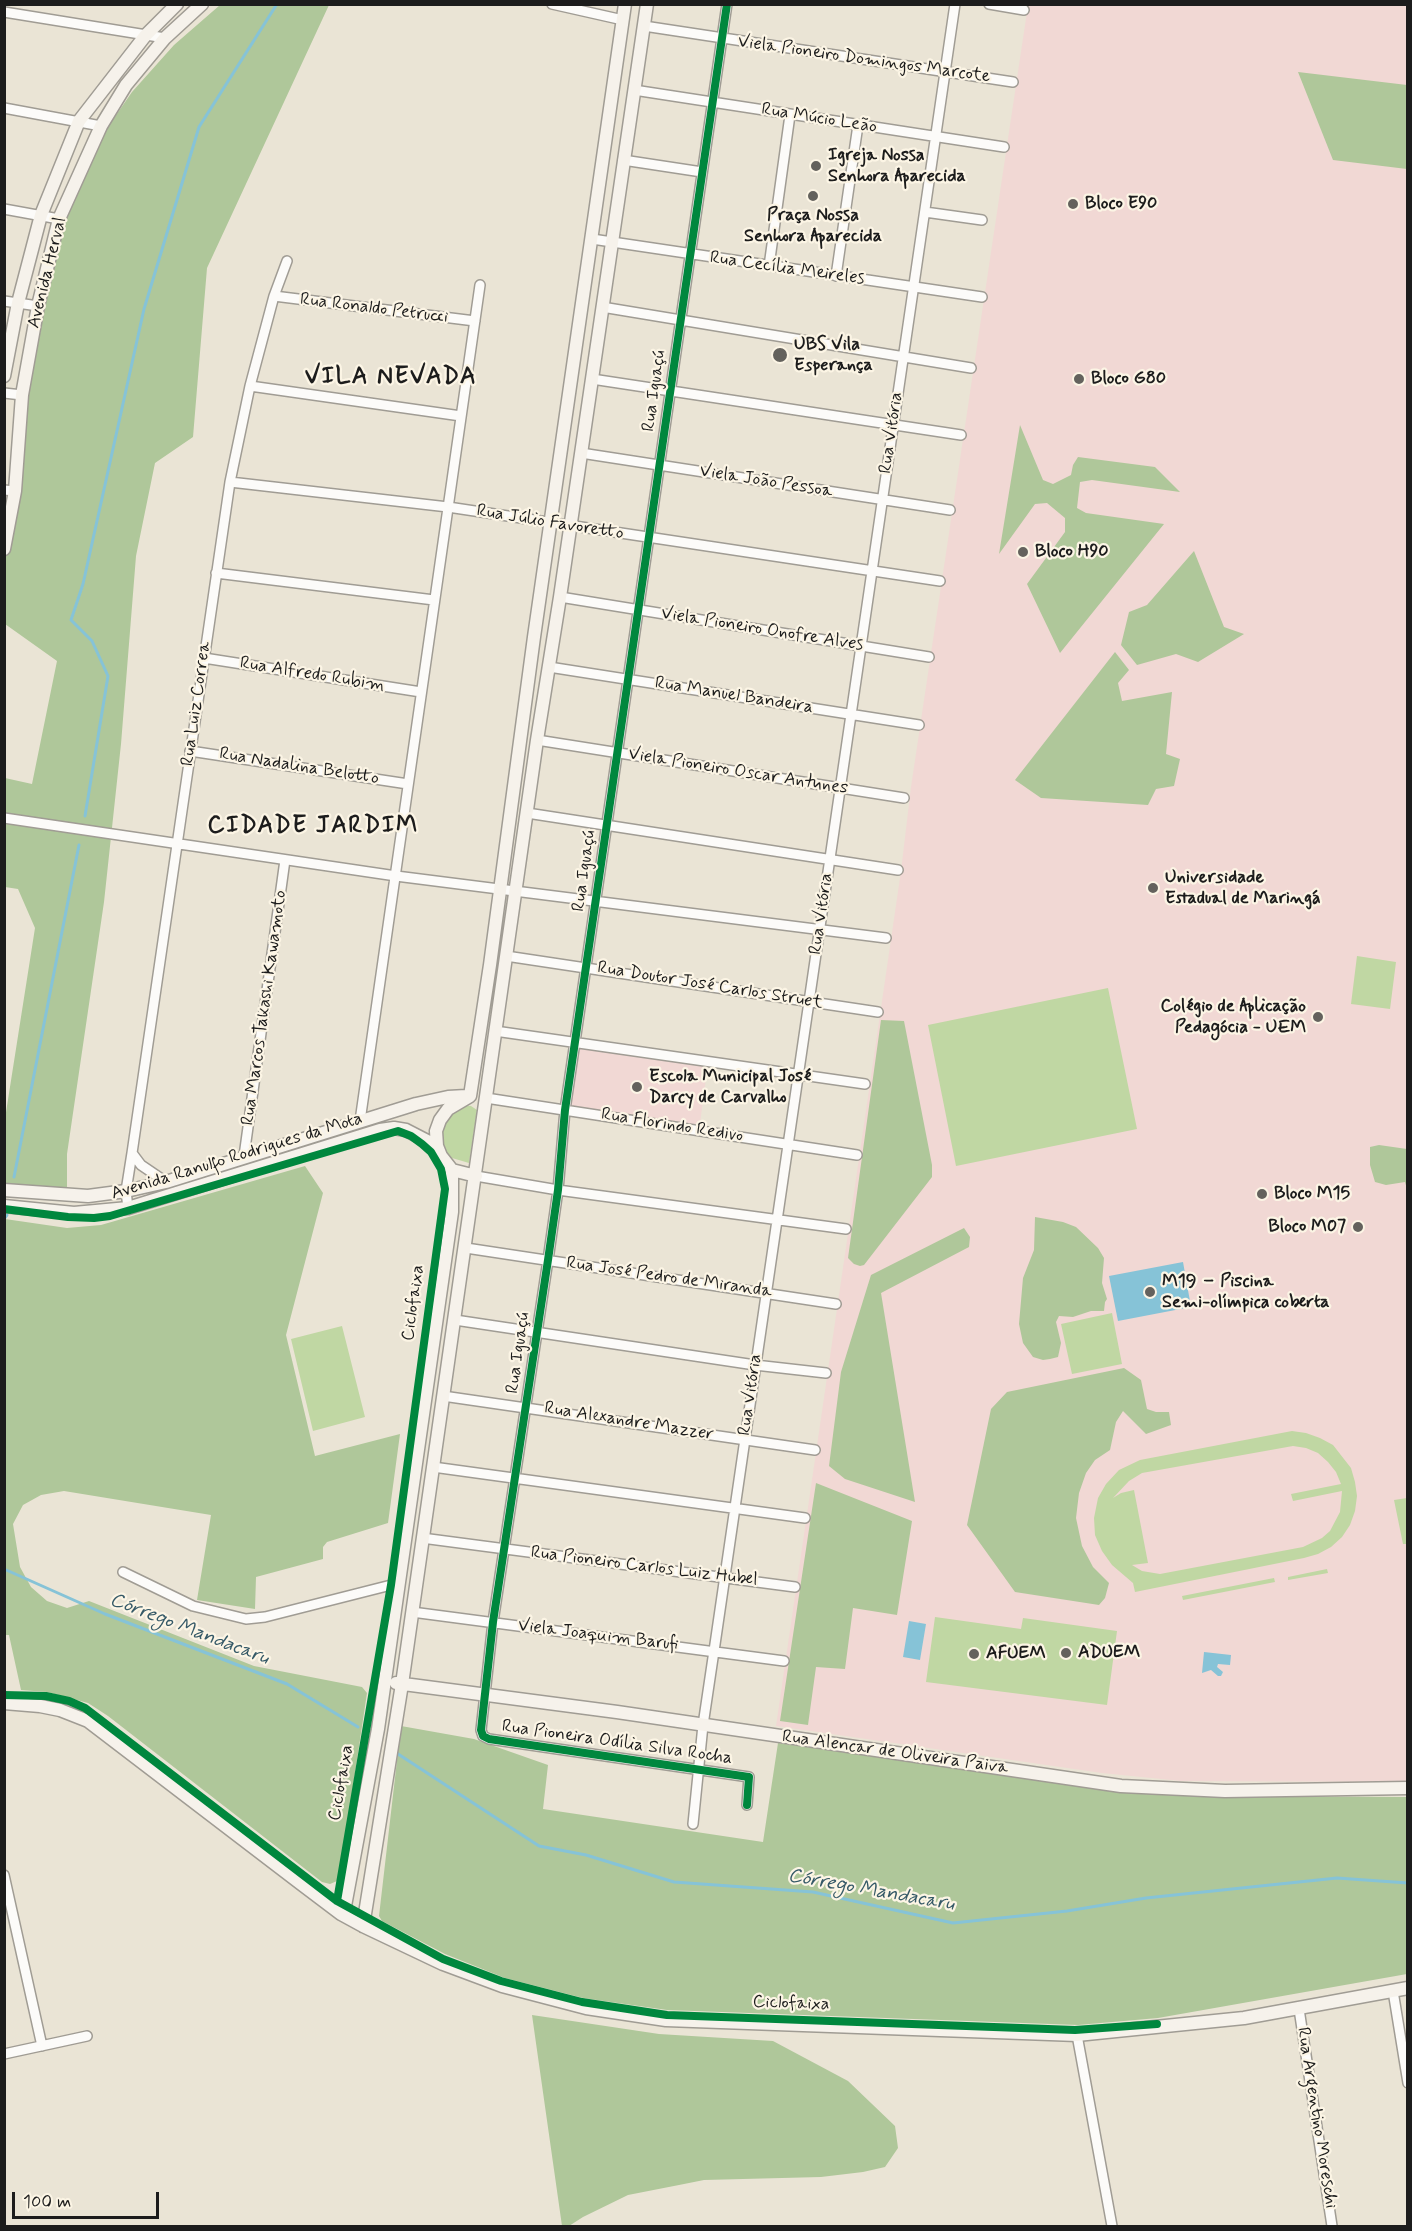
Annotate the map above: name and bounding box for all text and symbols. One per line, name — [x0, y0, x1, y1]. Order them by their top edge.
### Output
street label: Viela Pioneiro Domingos Marcote — [736, 32, 992, 88]
street label: Rua Múcio Leão — [760, 99, 878, 139]
place label: Igreja Nossa Senhora Aparecida — [828, 145, 966, 188]
marker: Igreja Nossa Senhora Aparecida — [809, 159, 823, 173]
marker: Praça Nossa Senhora Aparecida — [806, 189, 820, 203]
place label: Bloco E90 — [1085, 193, 1157, 215]
marker: Bloco E90 — [1066, 197, 1080, 211]
place label: Praça Nossa Senhora Aparecida — [744, 205, 882, 248]
street label: Avenida Herval — [24, 215, 72, 331]
street label: Rua Cecília Meireles — [708, 247, 866, 291]
street label: Rua Ronaldo Petrucci — [299, 289, 449, 329]
place label: UBS Vila Esperança — [794, 334, 873, 376]
marker: UBS Vila Esperança — [771, 346, 789, 364]
street label: Rua Iguaçú — [639, 349, 671, 433]
district label: VILA NEVADA — [306, 364, 476, 392]
place label: Bloco G80 — [1091, 368, 1166, 390]
marker: Bloco G80 — [1072, 372, 1086, 386]
street label: Rua Vitória — [876, 391, 908, 475]
street label: Viela João Pessoa — [698, 461, 834, 503]
street label: Rua Júlio Favoretto — [475, 501, 625, 545]
place label: Bloco H90 — [1035, 541, 1109, 563]
marker: Bloco H90 — [1016, 545, 1030, 559]
street label: Viela Pioneiro Onofre Alves — [659, 603, 865, 657]
street label: Rua Luiz Correa — [178, 640, 216, 768]
street label: Rua Alfredo Rubim — [238, 653, 386, 697]
street label: Rua Manuel Bandeira — [653, 673, 815, 719]
street label: Rua Nadalina Belotto — [218, 744, 380, 790]
street label: Viela Pioneiro Oscar Antunes — [627, 744, 849, 800]
district label: CIDADE JARDIM — [207, 813, 419, 841]
street label: Rua Iguaçú — [569, 829, 601, 913]
place label: Universidade Estadual de Maringá — [1165, 867, 1321, 910]
street label: Rua Vitória — [806, 872, 838, 956]
marker: Universidade Estadual de Maringá — [1146, 881, 1160, 895]
street label: Rua Marcos Takashi Kawamoto — [238, 889, 292, 1127]
street label: Rua Doutor José Carlos Struet — [596, 958, 824, 1014]
place label: Colégio de Aplicação Pedagócia - UEM — [1161, 996, 1306, 1038]
marker: Colégio de Aplicação Pedagócia - UEM — [1311, 1010, 1325, 1024]
place label: Escola Municipal José Darcy de Carvalho — [649, 1066, 811, 1108]
marker: Escola Municipal José Darcy de Carvalho — [630, 1080, 644, 1094]
street label: Rua Florindo Redivo — [599, 1104, 745, 1148]
street label: Avenida Ranulfo Rodrigues da Mota — [109, 1108, 365, 1206]
place label: Bloco M15 — [1274, 1183, 1350, 1205]
marker: Bloco M15 — [1255, 1187, 1269, 1201]
place label: Bloco M07 — [1268, 1216, 1346, 1238]
marker: Bloco M07 — [1351, 1220, 1365, 1234]
street label: Rua José Pedro de Miranda — [565, 1253, 773, 1303]
street label: Ciclofaixa — [398, 1264, 430, 1342]
place label: M19 – Piscina Semi-olímpica coberta — [1162, 1271, 1330, 1314]
marker: M19 – Piscina Semi-olímpica coberta — [1143, 1285, 1157, 1299]
street label: Rua Iguaçú — [503, 1311, 535, 1395]
street label: Rua Vitória — [735, 1353, 767, 1437]
street label: Rua Alexandre Mazzer — [543, 1398, 715, 1446]
street label: Rua Pioneiro Carlos Luiz Hubel — [529, 1542, 759, 1592]
water label: Córrego Mandacaru — [106, 1589, 272, 1671]
street label: Viela Joaquim Barufi — [517, 1615, 679, 1657]
place label: ADUEM — [1078, 1642, 1140, 1664]
place label: AFUEM — [986, 1643, 1046, 1665]
marker: ADUEM — [1059, 1646, 1073, 1660]
marker: AFUEM — [967, 1647, 981, 1661]
street label: Rua Pioneira Odília Silva Rocha — [500, 1716, 734, 1770]
street label: Rua Alencar de Oliveira Paiva — [781, 1726, 1009, 1780]
street label: Ciclofaixa — [325, 1743, 359, 1823]
water label: Córrego Mandacaru — [786, 1865, 956, 1917]
street label: Ciclofaixa — [752, 1992, 830, 2016]
street label: Rua Argentino Moreschi — [1291, 2026, 1341, 2210]
scale bar — [15, 2180, 162, 2218]
text: 100 m — [23, 2190, 71, 2214]

